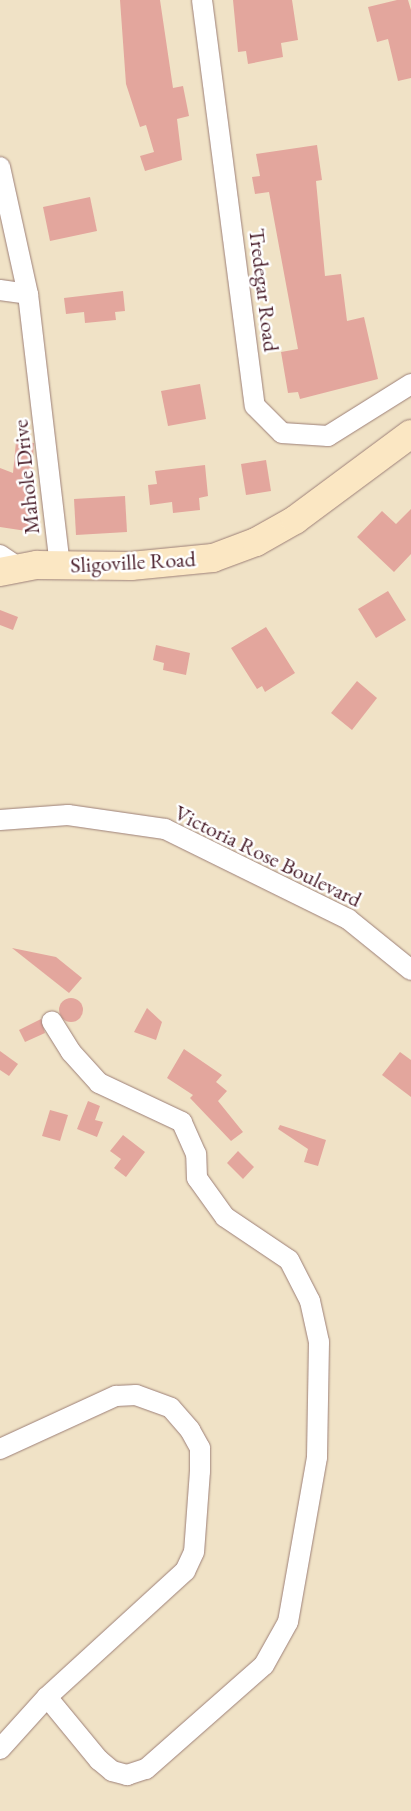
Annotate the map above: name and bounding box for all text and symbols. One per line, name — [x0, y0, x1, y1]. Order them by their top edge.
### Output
street label: Tredegar Road — [243, 227, 285, 353]
street label: Mahole Drive — [7, 418, 45, 536]
street label: Sligoville Road — [70, 546, 196, 578]
street label: Victoria Rose Boulevard — [170, 799, 366, 913]

